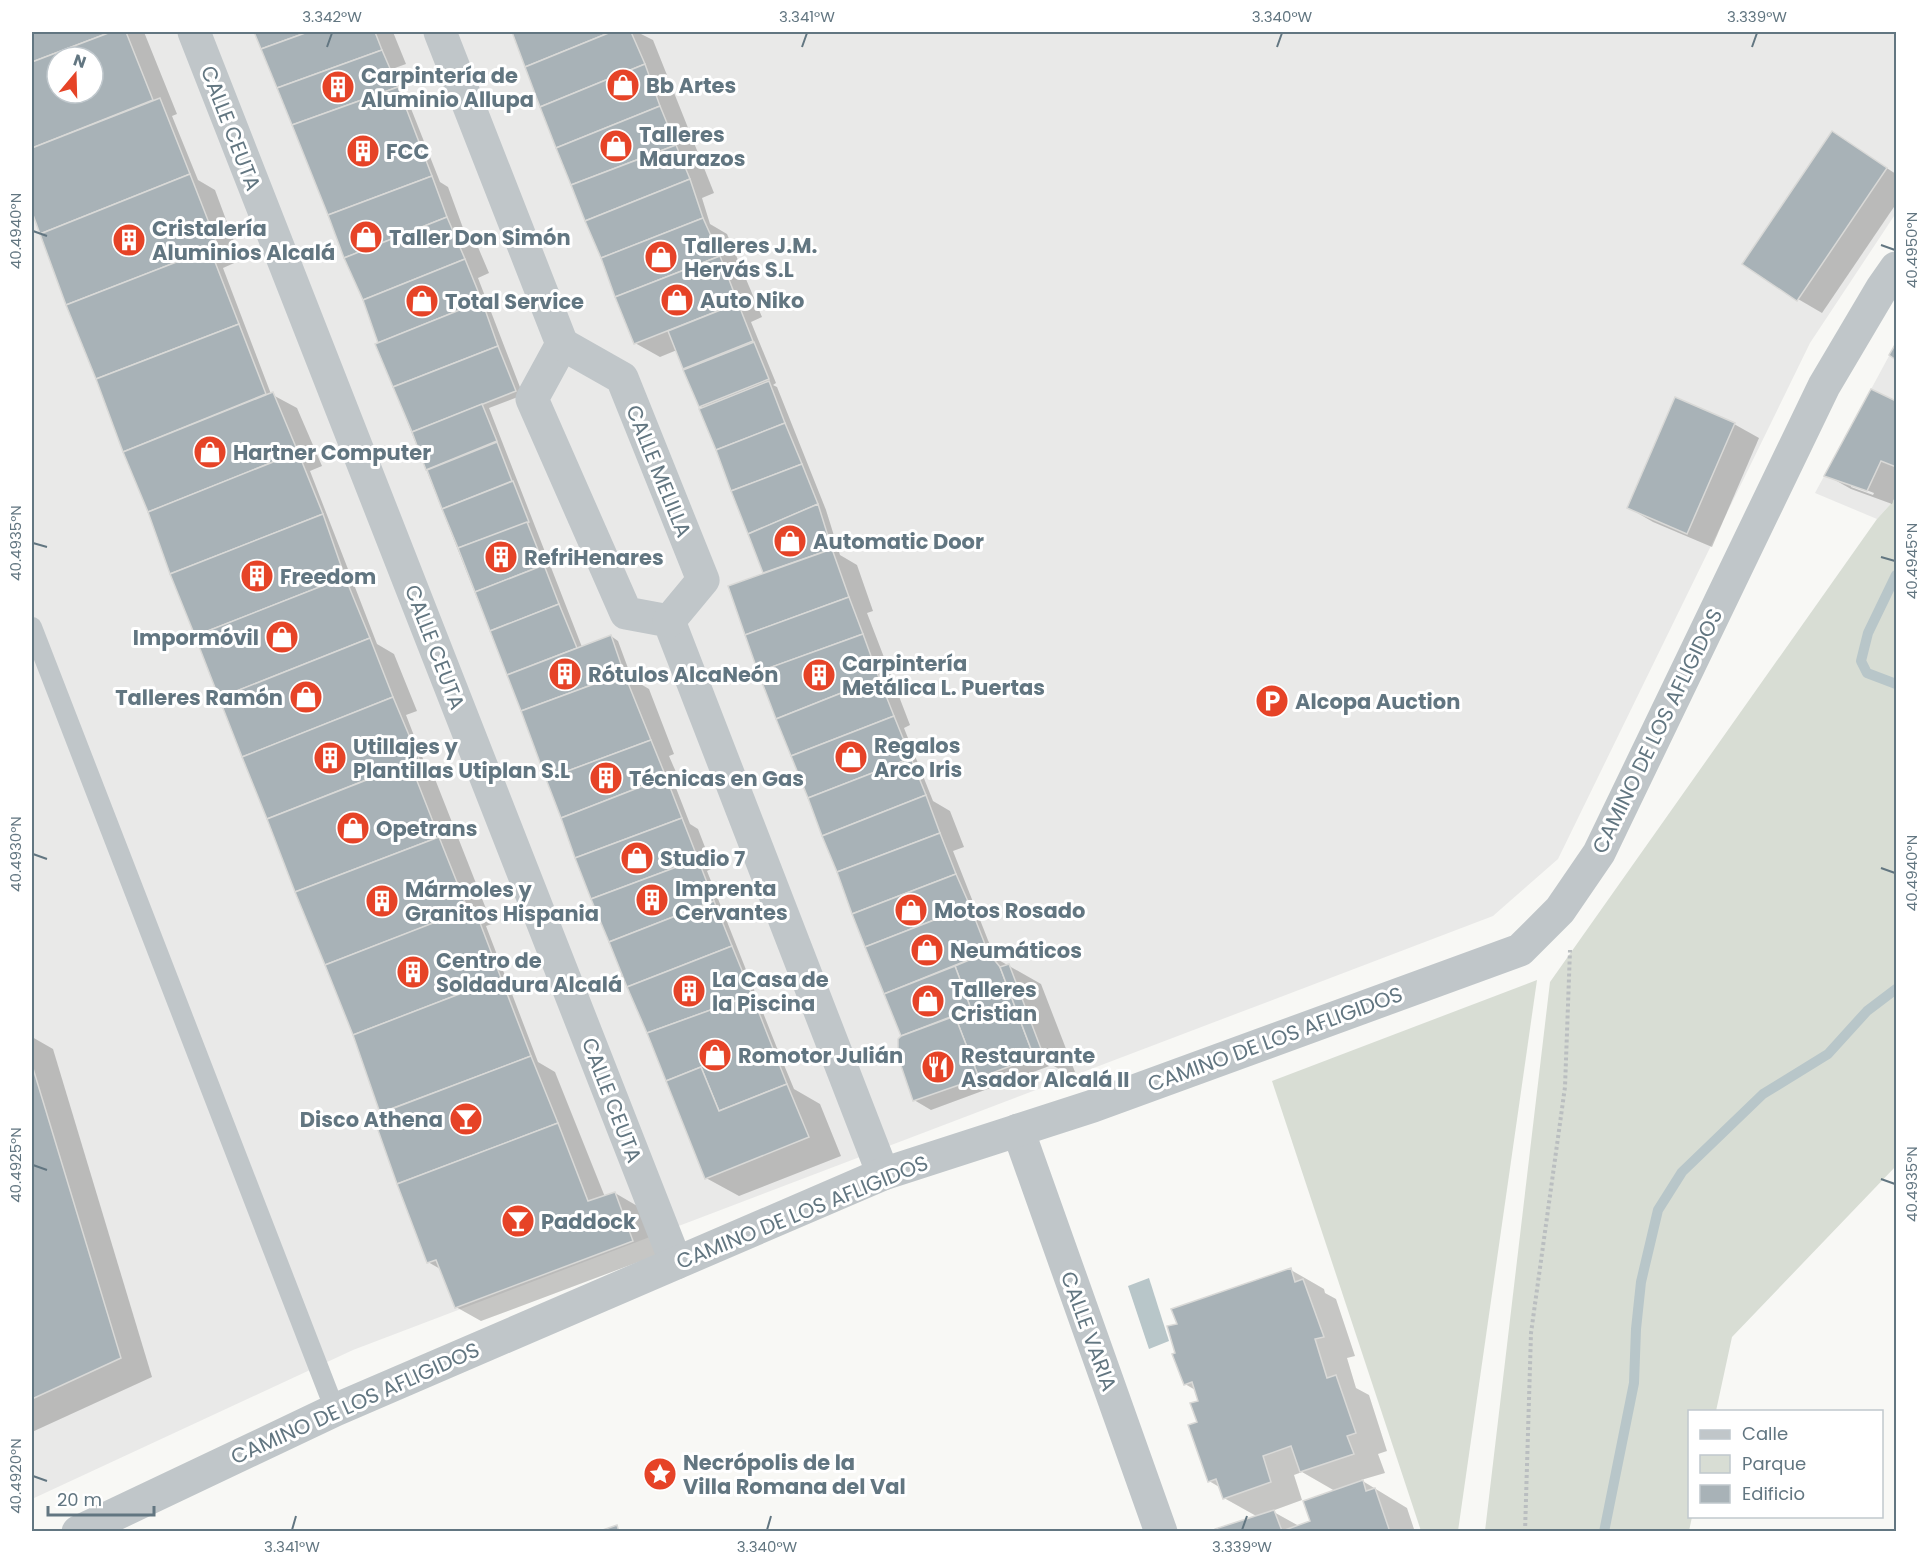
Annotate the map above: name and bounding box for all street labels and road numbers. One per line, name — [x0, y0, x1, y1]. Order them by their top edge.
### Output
street label: CALLE CEUTA — [194, 61, 268, 195]
street label: CALLE MELILLA — [619, 401, 699, 541]
street label: CALLE CEUTA — [398, 580, 472, 714]
street label: CAMINO DE LOS AFLIGIDOS — [1585, 604, 1729, 858]
street label: CAMINO DE LOS AFLIGIDOS — [1143, 979, 1407, 1099]
street label: CALLE CEUTA — [575, 1033, 649, 1167]
street label: CAMINO DE LOS AFLIGIDOS — [672, 1148, 932, 1276]
street label: CALLE VARIA — [1054, 1267, 1124, 1395]
street label: CAMINO DE LOS AFLIGIDOS — [226, 1335, 484, 1471]

